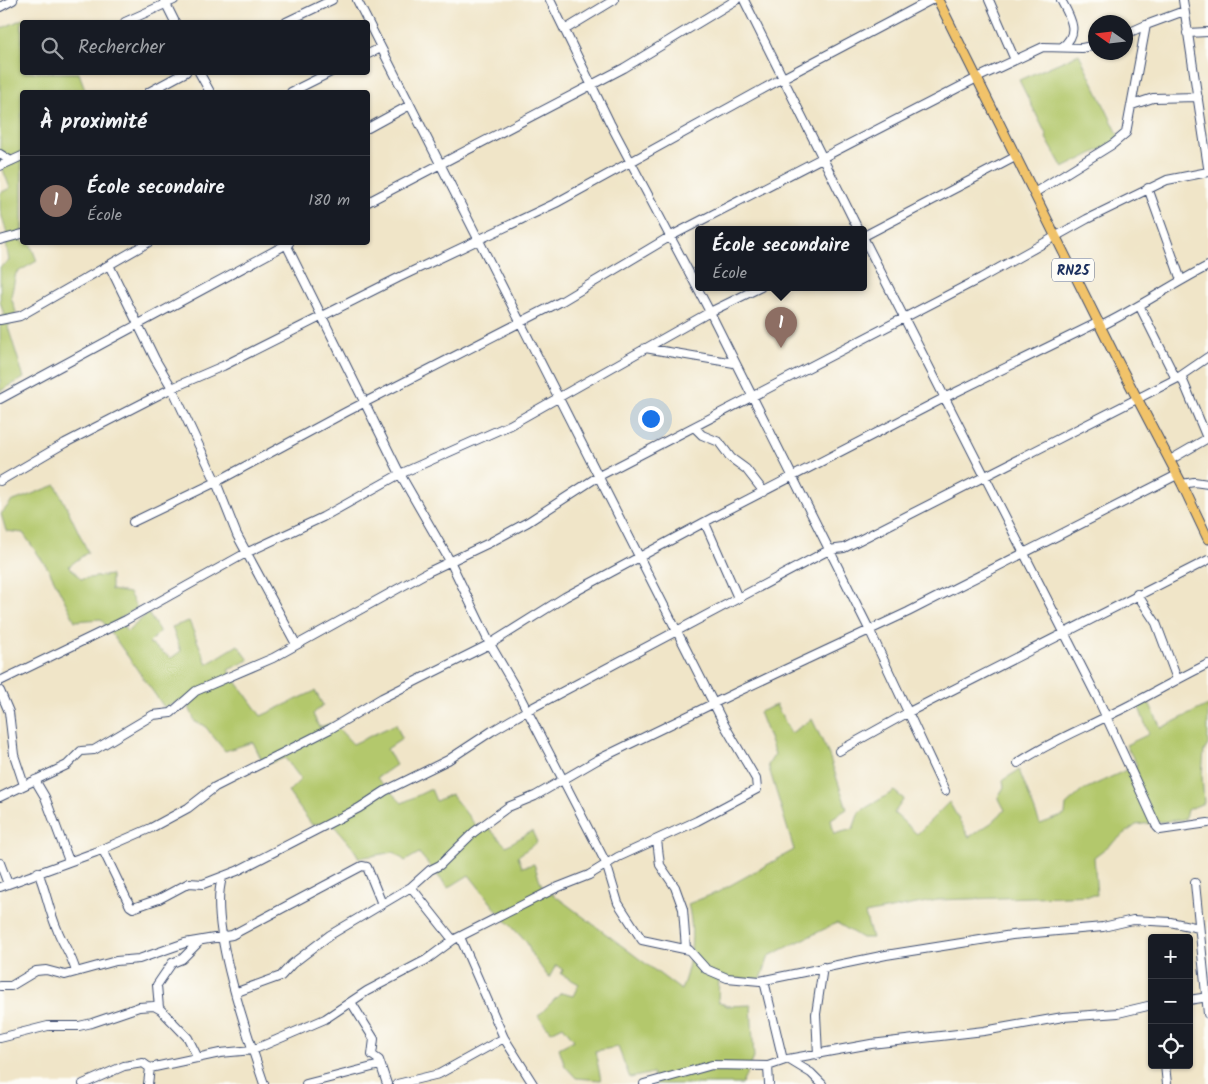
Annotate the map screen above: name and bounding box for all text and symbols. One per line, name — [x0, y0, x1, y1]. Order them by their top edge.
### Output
north arrow — [1088, 15, 1133, 60]
search box — [20, 20, 370, 75]
text: Rechercher — [78, 33, 165, 63]
icon: search — [38, 34, 66, 62]
text: À proximité — [40, 106, 147, 139]
text: École secondaire — [87, 173, 225, 203]
text: 1 — [54, 188, 58, 213]
text: 180 m — [308, 188, 350, 213]
text: École — [87, 203, 122, 228]
popup — [695, 226, 867, 291]
text: École secondaire — [712, 231, 850, 261]
road number: RN25 — [1052, 258, 1094, 282]
text: École — [712, 261, 747, 286]
pin: 1 — [765, 307, 797, 348]
your location — [638, 406, 664, 432]
map controls — [1148, 934, 1193, 1069]
button: + — [1148, 934, 1193, 979]
button: − — [1148, 979, 1193, 1024]
button: locate — [1148, 1024, 1193, 1069]

